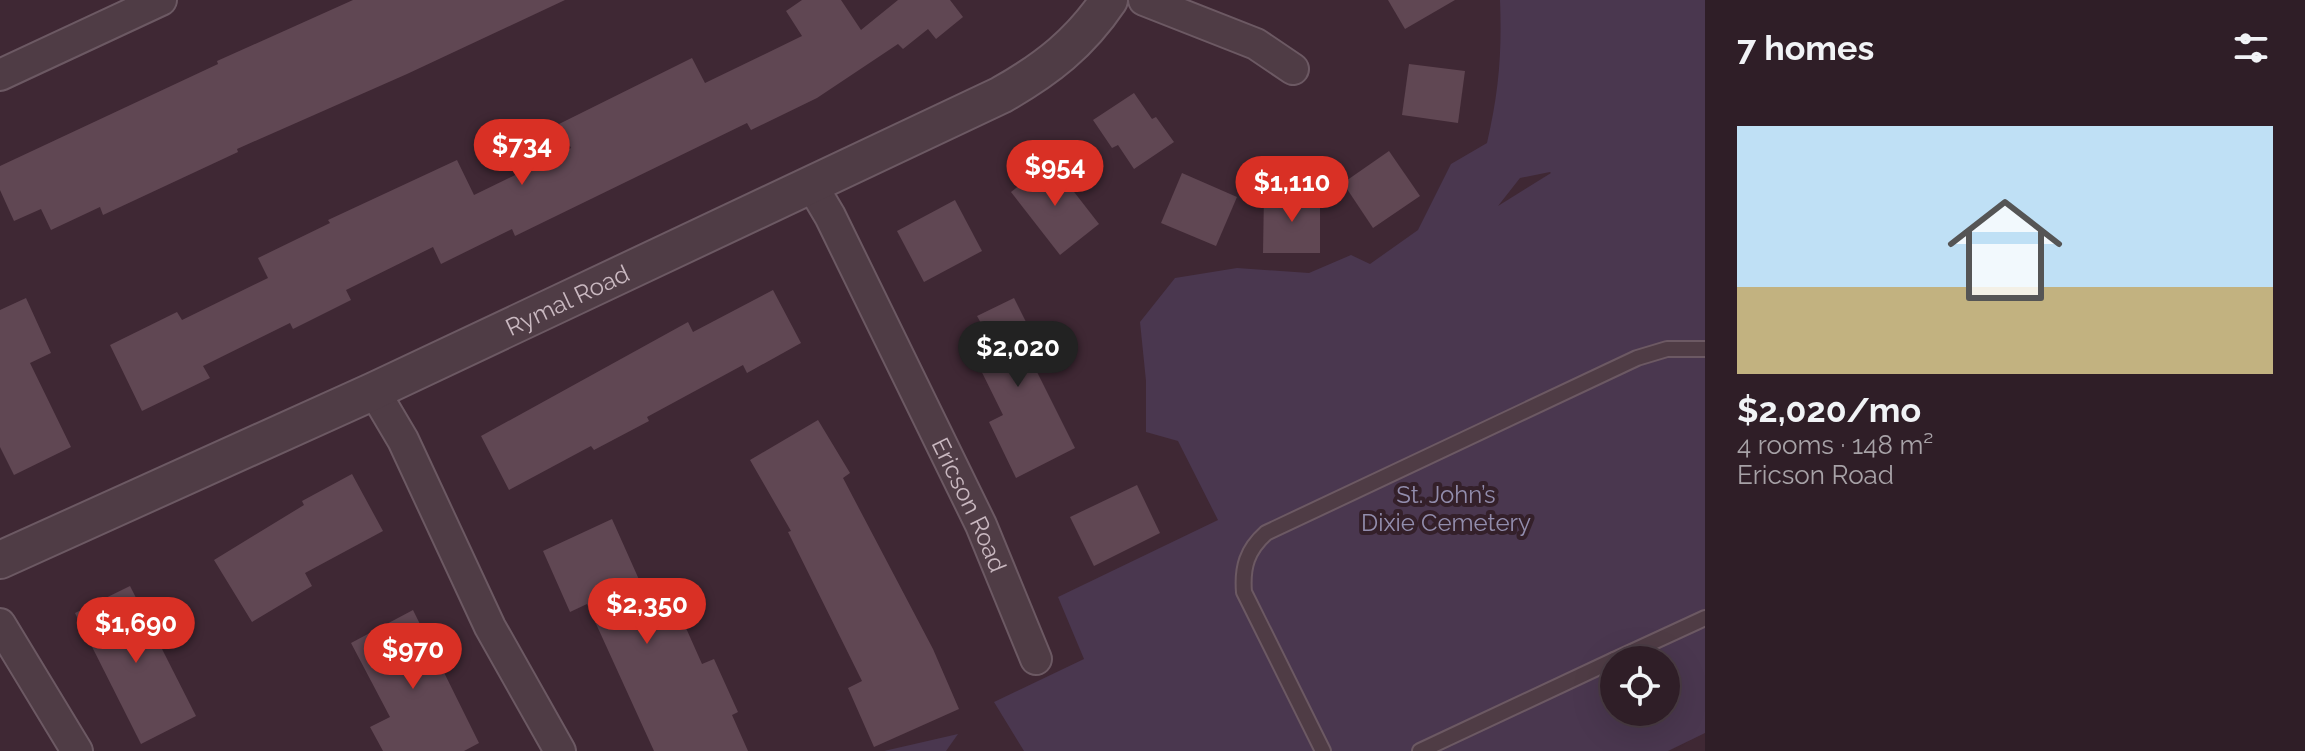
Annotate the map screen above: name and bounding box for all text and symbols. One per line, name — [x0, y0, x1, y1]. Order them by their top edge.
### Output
icon: filters — [2229, 26, 2273, 70]
text: 7 homes — [1737, 28, 1874, 68]
pin: $734 — [475, 119, 569, 187]
text: $734 — [492, 130, 552, 160]
pin: $954 — [1008, 140, 1102, 208]
text: $954 — [1024, 151, 1086, 181]
pin: $1,110 — [1227, 156, 1357, 224]
text: $1,110 — [1253, 167, 1331, 197]
icon: home — [1933, 178, 2077, 322]
street label: Rymal Road — [501, 258, 634, 341]
pin: $2,020 — [953, 321, 1083, 389]
text: $2,020 — [976, 332, 1060, 362]
text: $2,020/mo — [1737, 390, 1921, 430]
text: 4 rooms · 148 m² — [1737, 430, 1933, 460]
street label: Ericson Road — [926, 433, 1013, 576]
text: Ericson Road — [1737, 460, 1894, 490]
park label: St. John’s Dixie Cemetery — [1361, 480, 1531, 537]
pin: $2,350 — [582, 578, 712, 646]
text: $2,350 — [606, 589, 688, 619]
pin: $1,690 — [71, 597, 201, 665]
text: $1,690 — [95, 608, 177, 638]
pin: $970 — [366, 623, 460, 691]
text: $970 — [382, 634, 444, 664]
map controls — [1600, 646, 1680, 726]
button: locate — [1600, 646, 1680, 726]

